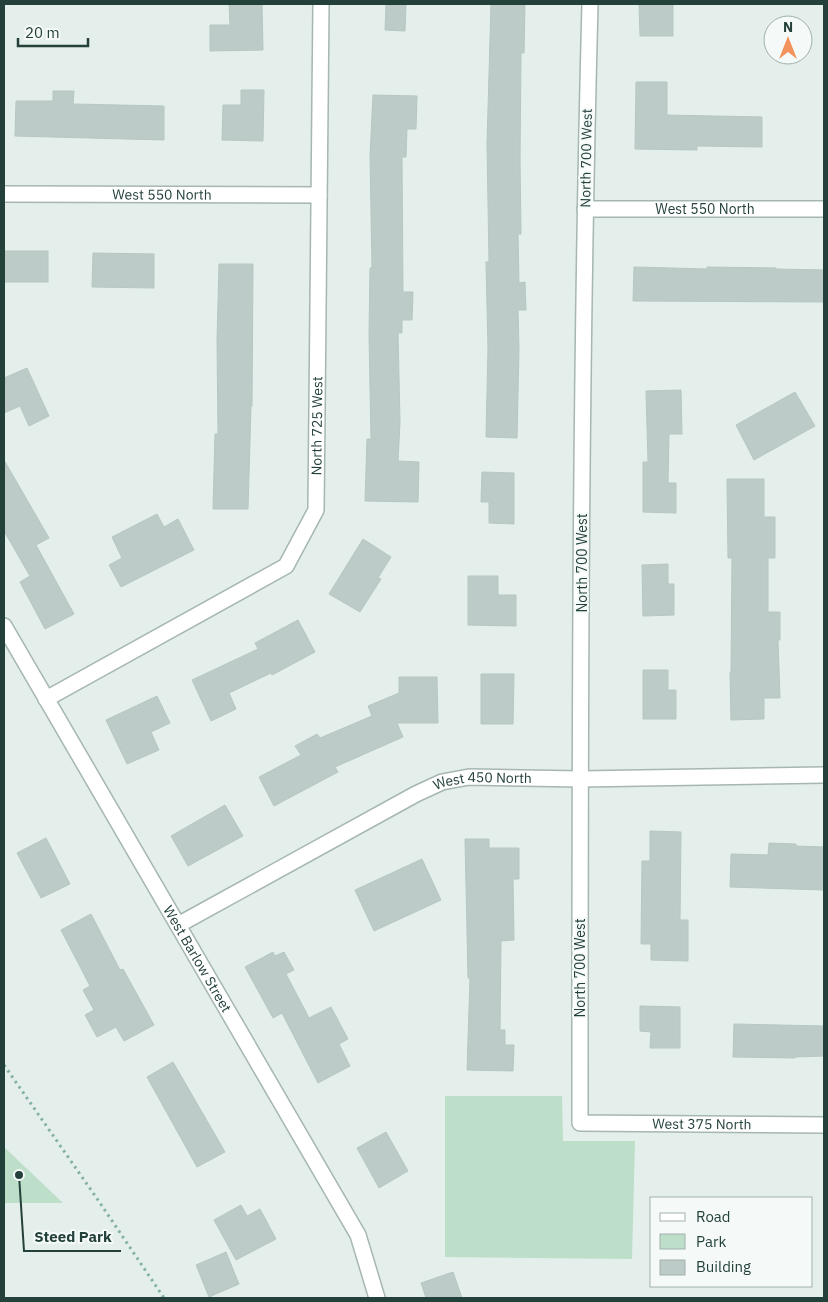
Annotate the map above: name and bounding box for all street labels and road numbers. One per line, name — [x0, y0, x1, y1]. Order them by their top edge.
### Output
street label: North 700 West — [576, 108, 596, 208]
street label: West 550 North — [112, 185, 212, 204]
street label: West 550 North — [655, 200, 755, 218]
street label: North 725 West — [307, 376, 326, 476]
street label: North 700 West — [573, 513, 591, 613]
street label: West 450 North — [430, 768, 532, 794]
street label: West Barlow Street — [159, 902, 236, 1016]
street label: North 700 West — [571, 918, 589, 1018]
street label: West 375 North — [652, 1115, 752, 1133]

